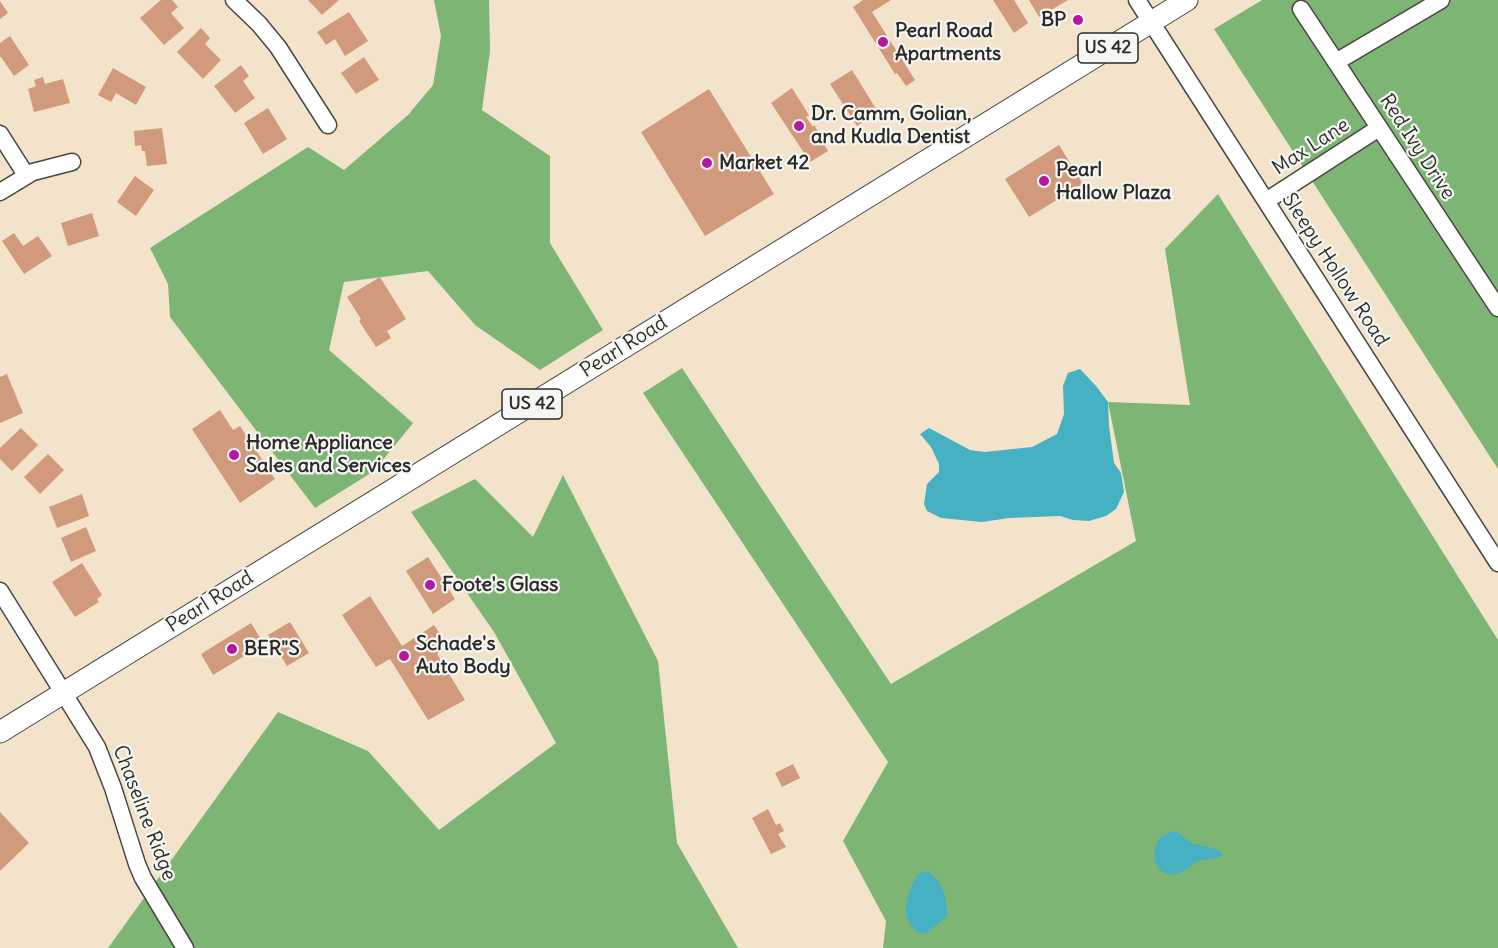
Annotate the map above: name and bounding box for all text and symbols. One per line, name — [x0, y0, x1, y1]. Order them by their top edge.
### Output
place label: BP — [1041, 8, 1066, 32]
marker: BP — [1071, 13, 1085, 27]
place label: Pearl Road Apartments — [895, 19, 1001, 66]
road number: US 42 — [1078, 33, 1138, 63]
marker: Pearl Road Apartments — [876, 35, 890, 49]
street label: Red Ivy Drive — [1374, 90, 1460, 204]
place label: Dr. Camm, Golian, and Kudla Dentist — [811, 102, 971, 149]
street label: Max Lane — [1268, 113, 1354, 181]
marker: Dr. Camm, Golian, and Kudla Dentist — [792, 119, 806, 133]
place label: Market 42 — [719, 151, 809, 175]
marker: Market 42 — [700, 156, 714, 170]
place label: Pearl Hallow Plaza — [1056, 158, 1171, 205]
marker: Pearl Hallow Plaza — [1037, 174, 1051, 188]
street label: Sleepy Hollow Road — [1277, 189, 1393, 351]
street label: Pearl Road — [576, 311, 672, 383]
road number: US 42 — [502, 389, 562, 419]
place label: Home Appliance Sales and Services — [246, 431, 411, 478]
marker: Home Appliance Sales and Services — [227, 448, 241, 462]
street label: Pearl Road — [162, 566, 258, 638]
place label: Foote's Glass — [442, 573, 558, 597]
marker: Foote's Glass — [423, 578, 437, 592]
place label: Schade's Auto Body — [416, 632, 511, 679]
place label: BER"S — [244, 637, 300, 661]
marker: BER"S — [225, 642, 239, 656]
marker: Schade's Auto Body — [397, 649, 411, 663]
street label: Chaseline Ridge — [107, 742, 181, 884]

